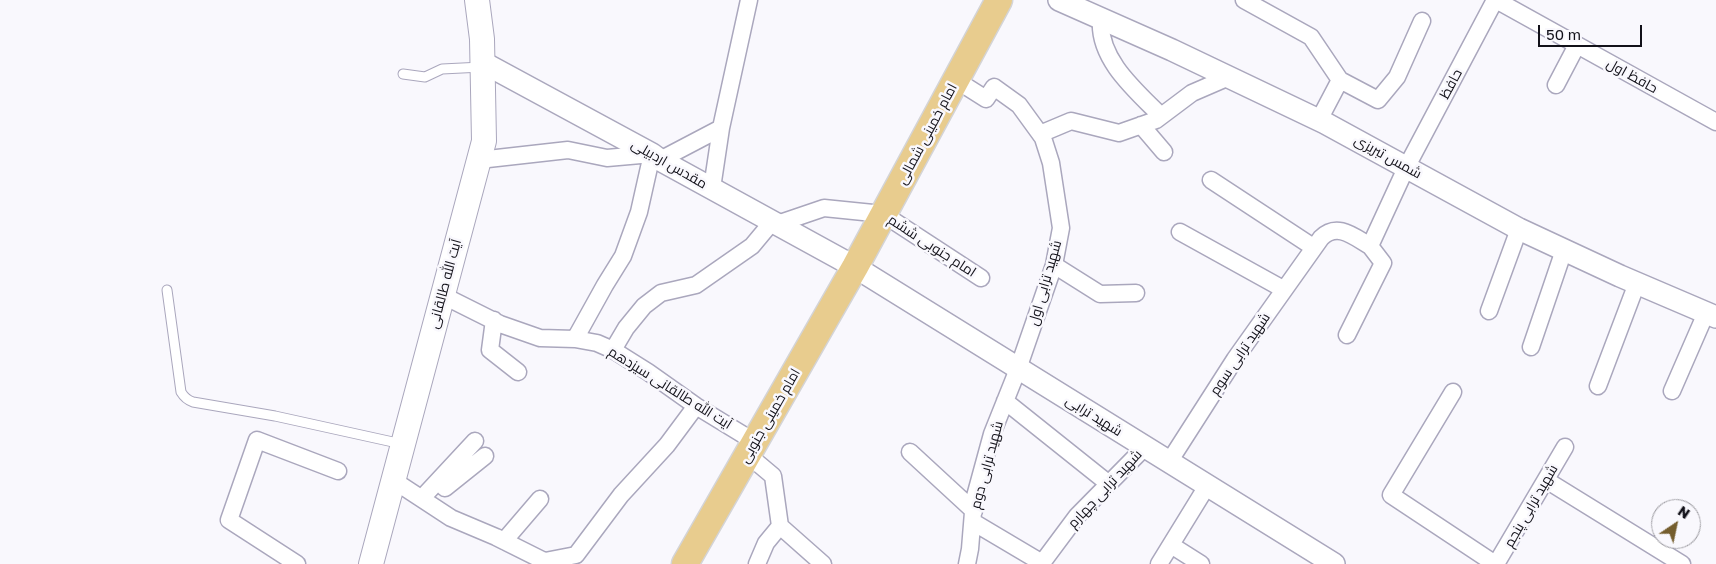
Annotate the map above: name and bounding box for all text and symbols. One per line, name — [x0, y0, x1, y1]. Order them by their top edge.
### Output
scale bar — [1541, 15, 1645, 47]
text: 50 m — [1546, 25, 1581, 43]
street label: حافظ اول — [1604, 55, 1660, 97]
street label: حافظ — [1436, 66, 1466, 102]
street label: امام خمینی شمالی — [893, 81, 961, 187]
street label: شمس تبریزی — [1351, 132, 1425, 182]
street label: مقدس اردبیلی — [628, 136, 710, 192]
street label: امام جنوبی ششم — [885, 211, 979, 281]
street label: آیت الله طالقانی — [425, 237, 465, 331]
street label: شهید ترابی اول — [1025, 238, 1065, 328]
street label: شهید ترابی سوم — [1206, 310, 1274, 398]
street label: آیت الله طالقانی سیزدهم — [605, 343, 735, 433]
street label: امام خمینی جنوبی — [736, 366, 804, 466]
street label: شهید ترابی — [1063, 392, 1125, 440]
street label: شهید ترابی دوم — [967, 419, 1007, 511]
street label: شهید ترابی چهارم — [1064, 446, 1146, 532]
street label: شهید ترابی پنجم — [1501, 462, 1561, 550]
north arrow — [1651, 499, 1701, 549]
text: N — [1675, 502, 1693, 522]

